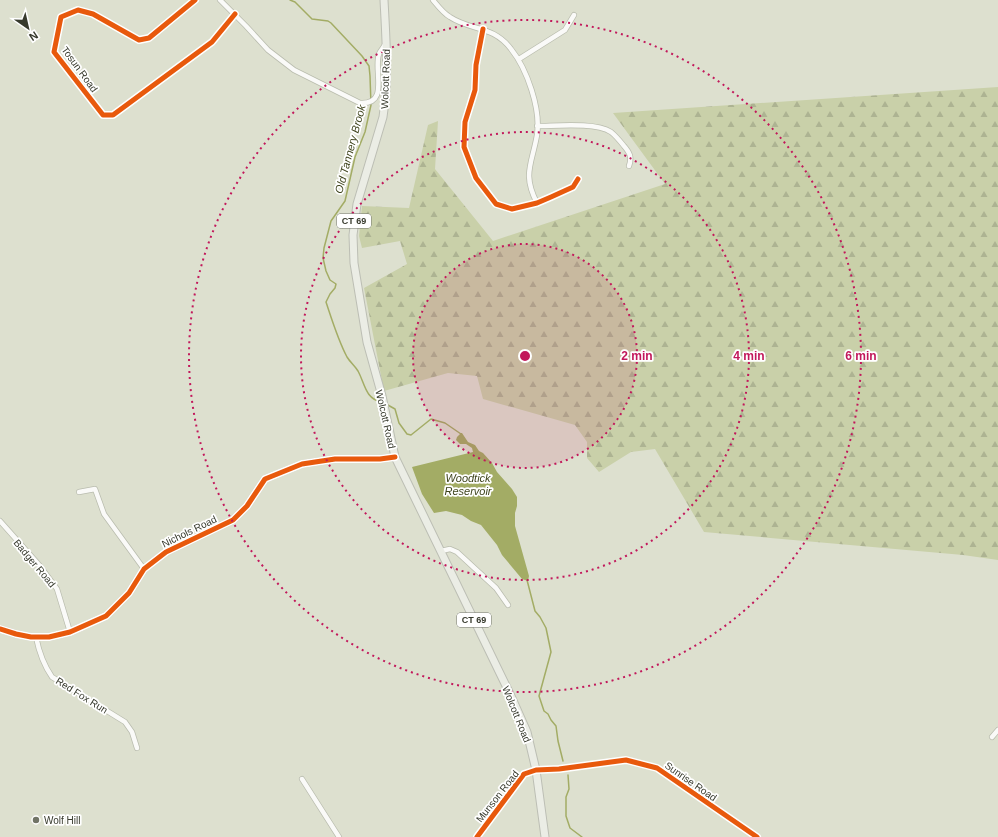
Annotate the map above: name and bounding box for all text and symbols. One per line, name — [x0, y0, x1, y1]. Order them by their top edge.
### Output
north arrow — [8, 8, 48, 48]
text: N — [27, 29, 40, 44]
street label: Tosun Road — [59, 44, 100, 94]
street label: Wolcott Road — [379, 49, 392, 109]
water label: Old Tannery Brook — [332, 103, 368, 195]
road number: CT 69 — [337, 214, 371, 228]
centre of rings — [518, 349, 532, 363]
text: 2 min — [621, 349, 653, 363]
text: 4 min — [733, 349, 765, 363]
text: 6 min — [845, 349, 877, 363]
street label: Wolcott Road — [373, 389, 398, 450]
water label: Woodtick Reservoir — [444, 472, 493, 497]
street label: Nichols Road — [160, 513, 218, 549]
street label: Badger Road — [11, 537, 58, 589]
road number: CT 69 — [457, 613, 491, 627]
street label: Red Fox Run — [54, 675, 110, 716]
street label: Wolcott Road — [500, 684, 533, 744]
street label: Sunrise Road — [663, 760, 719, 803]
street label: Munson Road — [474, 768, 521, 824]
marker: Wolf Hill — [31, 815, 41, 825]
place label: Wolf Hill — [44, 815, 80, 826]

